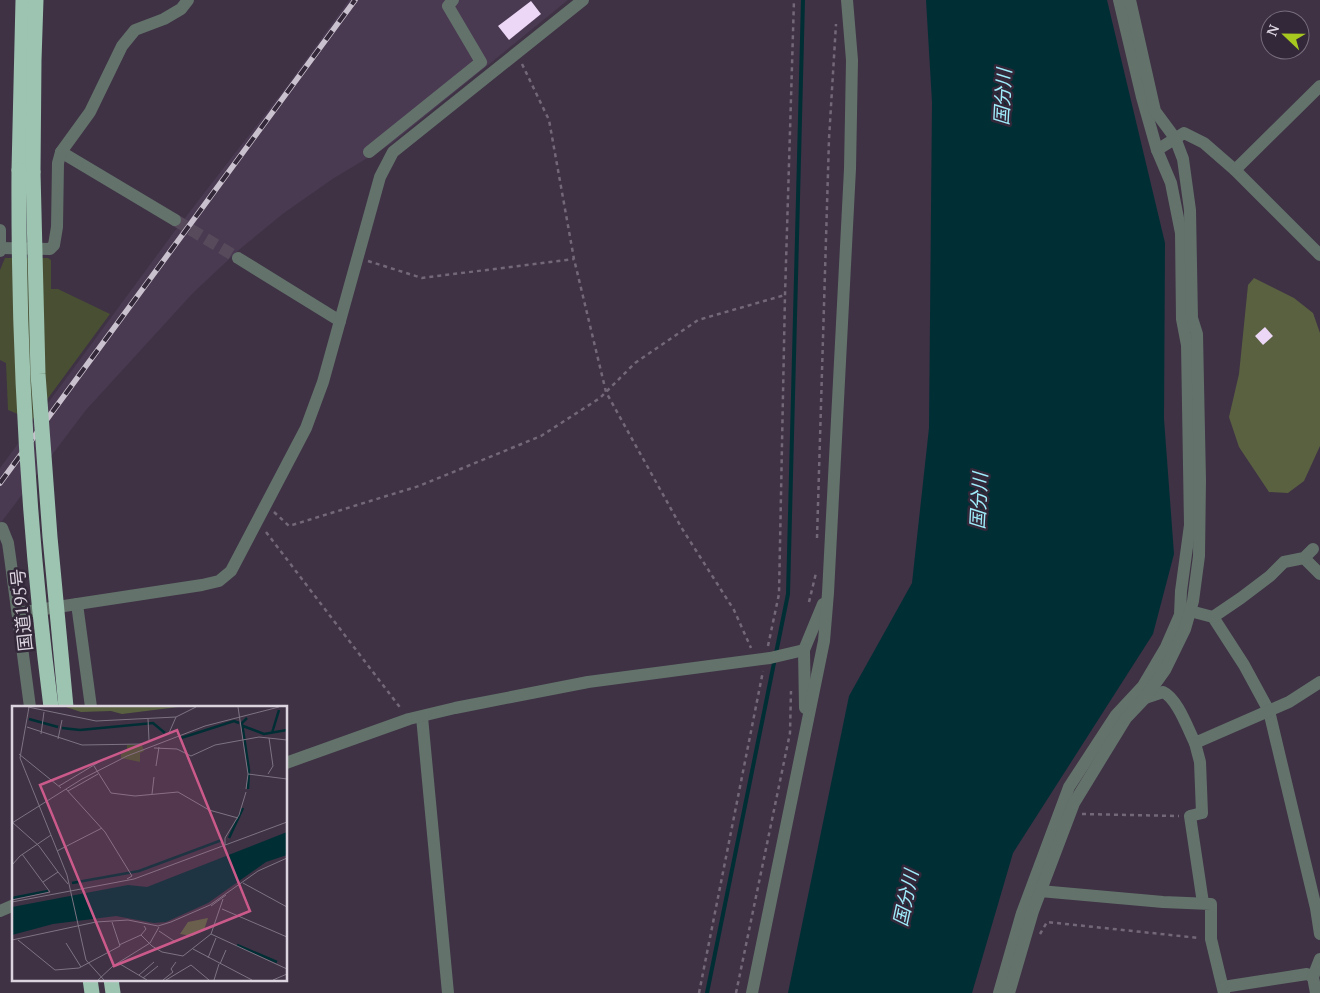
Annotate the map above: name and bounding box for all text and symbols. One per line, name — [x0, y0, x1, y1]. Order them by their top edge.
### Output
north arrow — [1260, 10, 1310, 60]
text: N — [1262, 21, 1283, 38]
water label: 国分川 — [988, 66, 1016, 126]
water label: 国分川 — [964, 470, 992, 530]
street label: 国道195号 — [5, 568, 37, 652]
inset map — [12, 706, 288, 980]
water label: 国分川 — [887, 866, 924, 928]

